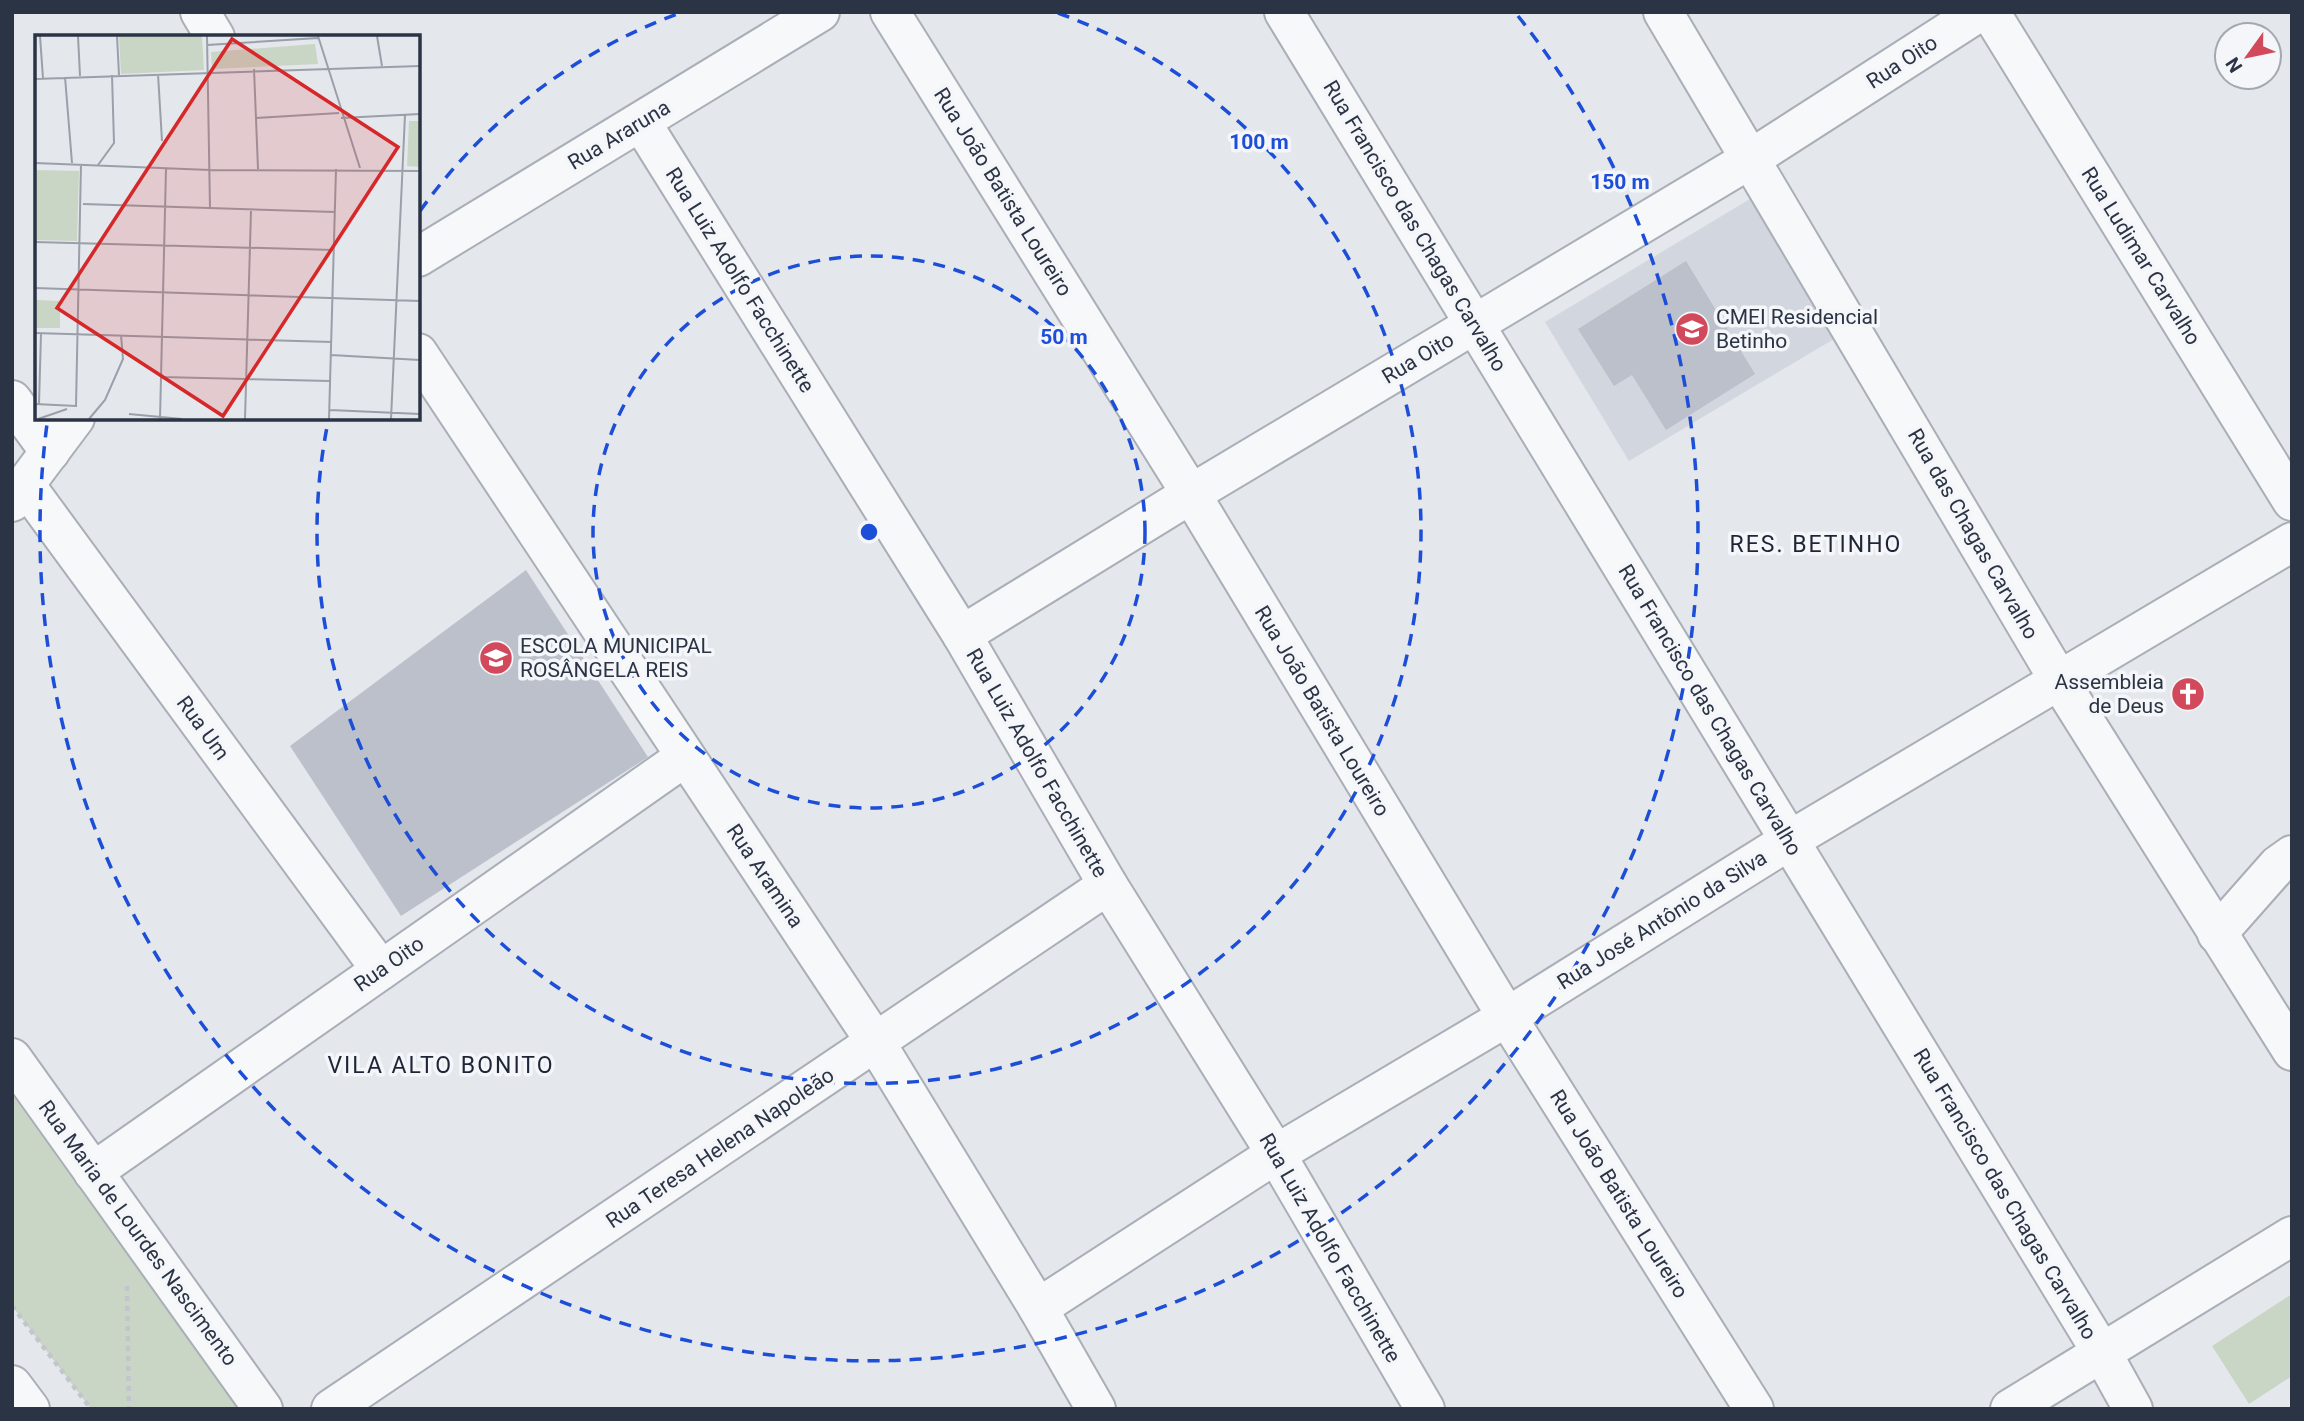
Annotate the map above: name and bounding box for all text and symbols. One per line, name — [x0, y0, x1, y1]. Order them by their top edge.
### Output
north arrow — [2213, 21, 2283, 91]
street label: Rua Oito — [1862, 30, 1942, 94]
inset map — [35, 35, 420, 420]
text: N — [2221, 53, 2247, 77]
street label: Rua Francisco das Chagas Carvalho — [1318, 76, 1512, 376]
street label: Rua João Batista Loureiro — [929, 83, 1077, 301]
street label: Rua Araruna — [564, 95, 674, 175]
text: 100 m — [1229, 130, 1289, 154]
street label: Rua Luiz Adolfo Facchinette — [661, 163, 819, 397]
street label: Rua Ludimar Carvalho — [2076, 163, 2206, 349]
text: 150 m — [1590, 170, 1650, 194]
place label: CMEI Residencial Betinho — [1716, 305, 1878, 353]
school or university icon: CMEI Residencial Betinho — [1673, 310, 1711, 348]
text: 50 m — [1040, 325, 1088, 349]
street label: Rua Oito — [1378, 327, 1458, 389]
street label: Rua das Chagas Carvalho — [1903, 425, 2043, 643]
centre of rings — [857, 520, 881, 544]
district label: RES. BETINHO — [1730, 531, 1902, 558]
street label: Rua Francisco das Chagas Carvalho — [1613, 560, 1807, 860]
street label: Rua João Batista Loureiro — [1250, 602, 1394, 821]
place label: ESCOLA MUNICIPAL ROSÂNGELA REIS — [520, 634, 712, 682]
school or university icon: ESCOLA MUNICIPAL ROSÂNGELA REIS — [477, 639, 515, 677]
street label: Rua Luiz Adolfo Facchinette — [962, 644, 1112, 882]
place label: Assembleia de Deus — [2055, 670, 2164, 718]
church icon: Assembleia de Deus — [2169, 675, 2207, 713]
street label: Rua Um — [172, 691, 234, 765]
street label: Rua Aramina — [722, 820, 808, 932]
street label: Rua José Antônio da Silva — [1553, 846, 1771, 994]
street label: Rua Oito — [350, 931, 428, 997]
street label: Rua Francisco das Chagas Carvalho — [1908, 1044, 2102, 1344]
district label: VILA ALTO BONITO — [327, 1052, 555, 1079]
street label: Rua Teresa Helena Napoleão — [602, 1063, 838, 1233]
street label: Rua João Batista Loureiro — [1545, 1085, 1693, 1303]
street label: Rua Maria de Lourdes Nascimento — [34, 1096, 242, 1370]
street label: Rua Luiz Adolfo Facchinette — [1255, 1129, 1405, 1367]

